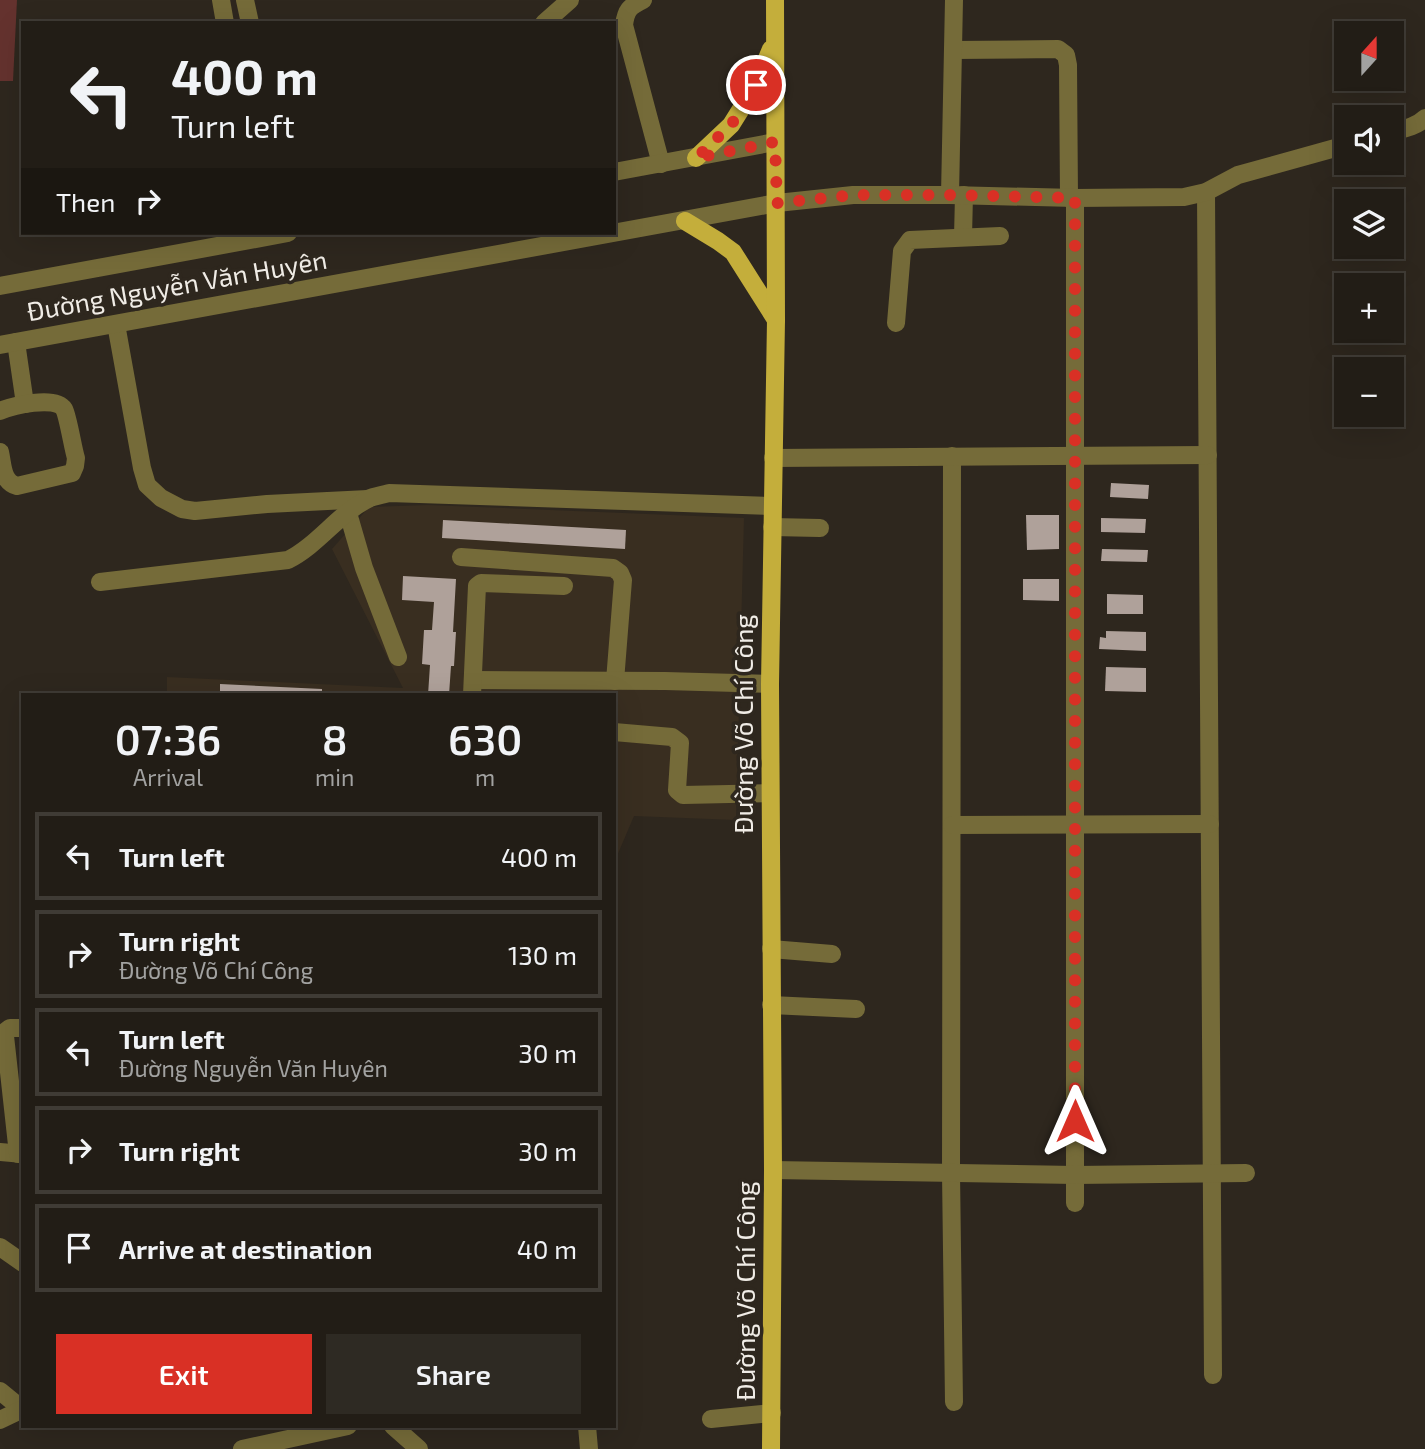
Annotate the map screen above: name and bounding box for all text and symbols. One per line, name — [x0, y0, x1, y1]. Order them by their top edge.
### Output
north arrow — [1334, 21, 1404, 91]
map controls — [1334, 21, 1404, 427]
text: 400 m — [171, 46, 318, 105]
icon: left — [56, 49, 147, 140]
pin — [726, 55, 786, 115]
icon: arrive — [737, 66, 775, 104]
button: sound — [1334, 105, 1404, 175]
text: Turn left — [171, 106, 295, 144]
icon: right — [129, 182, 167, 220]
text: Then — [56, 186, 115, 217]
button: layers — [1334, 189, 1404, 259]
street label: Đường Nguyễn Văn Huyên — [24, 243, 329, 326]
button: + — [1334, 273, 1404, 343]
button: − — [1334, 357, 1404, 427]
street label: Đường Võ Chí Công — [727, 614, 758, 834]
text: 07:36 — [115, 713, 221, 763]
text: 8 — [322, 713, 348, 763]
text: 630 — [448, 713, 522, 763]
text: Arrival — [133, 763, 203, 791]
text: min — [315, 763, 354, 791]
text: m — [475, 763, 495, 791]
icon: left — [60, 837, 98, 875]
text: Turn left — [119, 841, 225, 872]
text: 400 m — [501, 841, 577, 872]
text: Turn right — [119, 925, 240, 956]
icon: right — [60, 935, 98, 973]
text: 130 m — [508, 939, 577, 970]
text: Đường Võ Chí Công — [119, 956, 313, 984]
text: Turn left — [119, 1023, 225, 1054]
icon: left — [60, 1033, 98, 1071]
text: 30 m — [518, 1037, 577, 1068]
text: Đường Nguyễn Văn Huyên — [119, 1054, 388, 1082]
position arrow — [1038, 1084, 1112, 1158]
icon: right — [60, 1131, 98, 1169]
text: Turn right — [119, 1135, 240, 1166]
text: 30 m — [518, 1135, 577, 1166]
street label: Đường Võ Chí Công — [729, 1181, 760, 1401]
icon: arrive — [60, 1229, 98, 1267]
text: Arrive at destination — [119, 1233, 372, 1264]
text: 40 m — [517, 1233, 577, 1264]
button: Exit — [56, 1334, 312, 1414]
button: Share — [326, 1334, 581, 1414]

